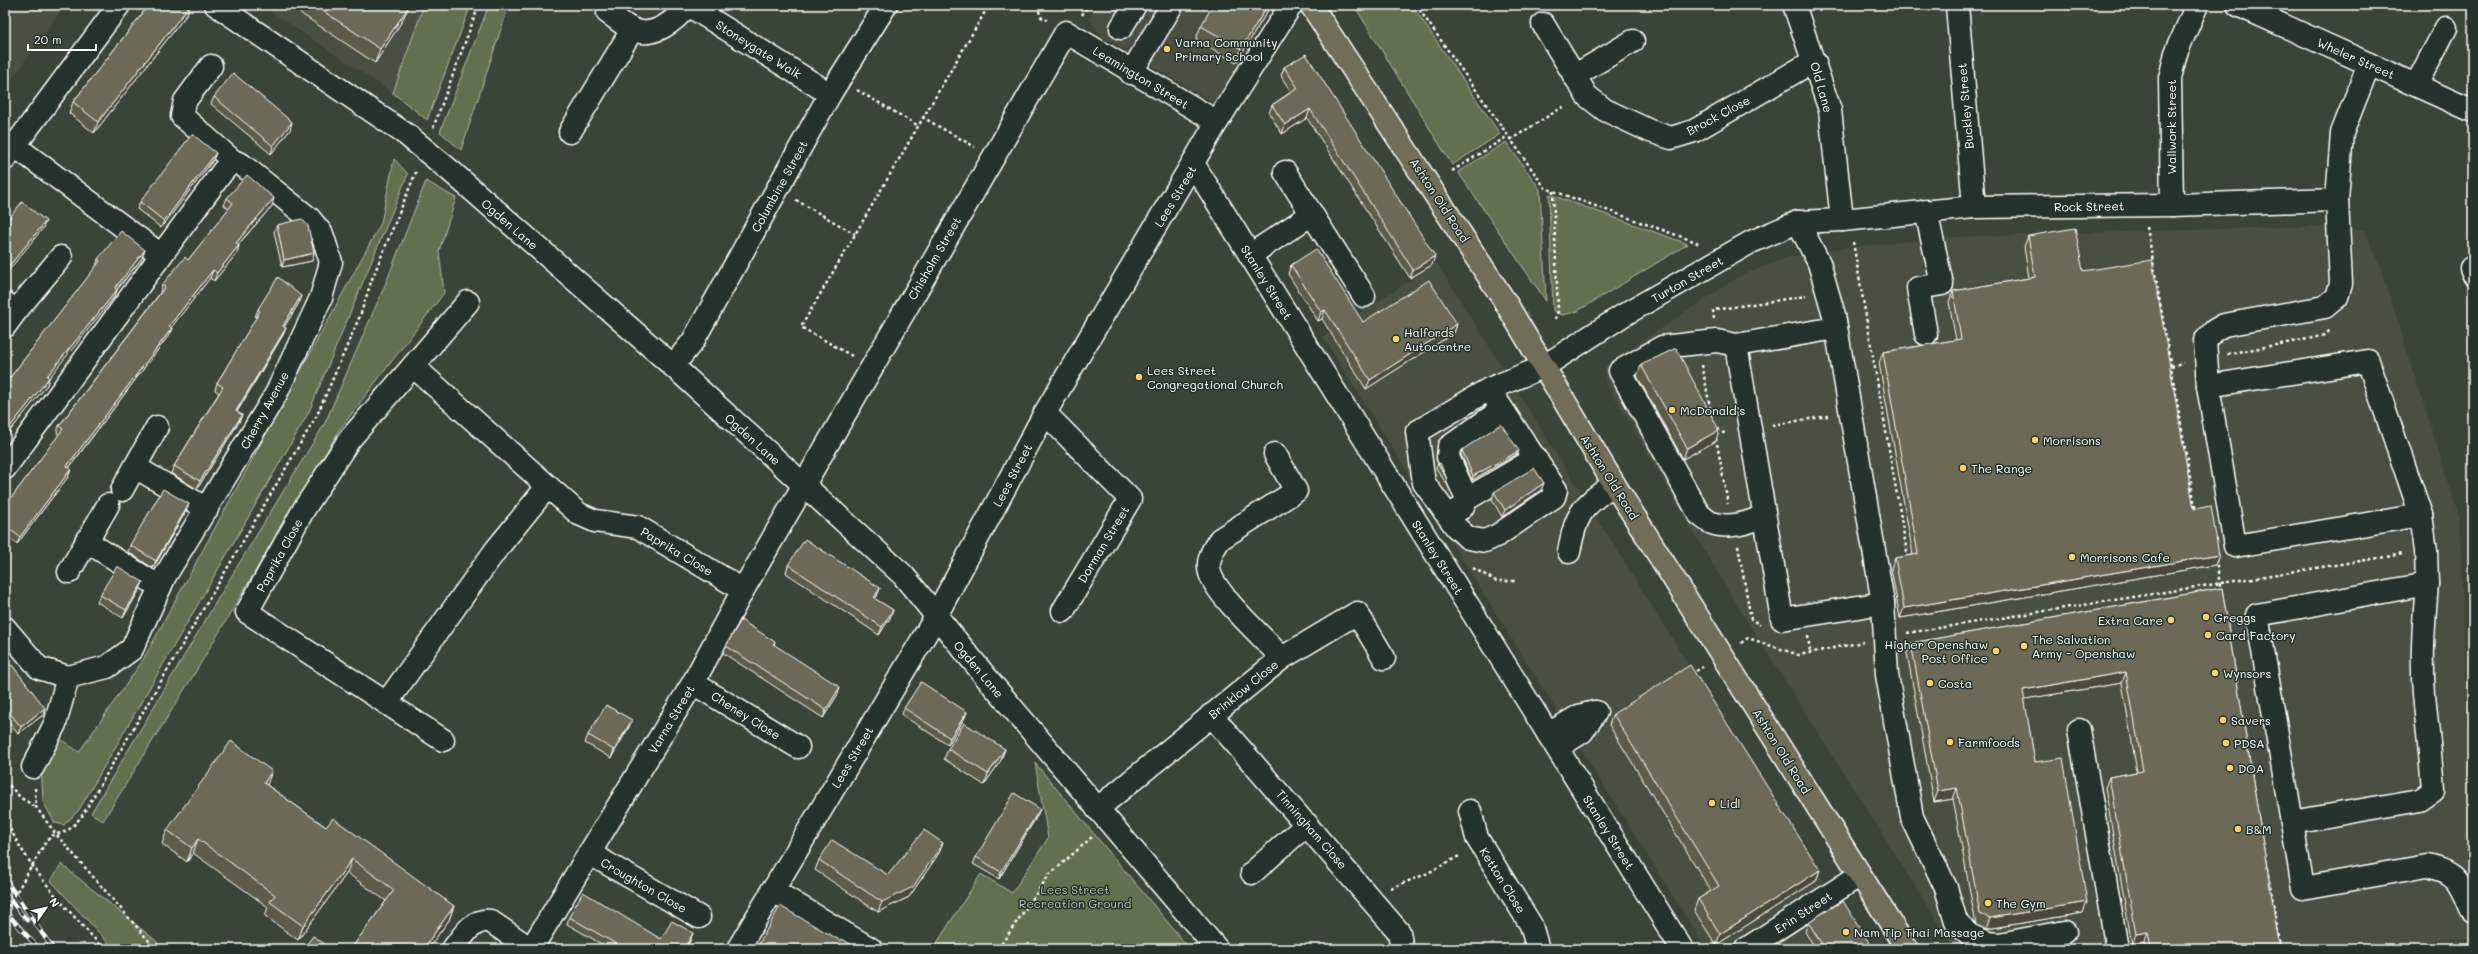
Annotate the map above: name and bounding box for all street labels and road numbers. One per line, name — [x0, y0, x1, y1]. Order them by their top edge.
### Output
street label: Stoneygate Walk — [713, 16, 805, 82]
street label: Wheler Street — [2315, 34, 2397, 82]
street label: Leamington Street — [1090, 42, 1192, 112]
street label: Old Lane — [1807, 60, 1837, 114]
street label: Buckley Street — [1953, 62, 1977, 150]
street label: Wallwork Street — [2163, 80, 2179, 174]
street label: Brock Close — [1683, 92, 1753, 138]
street label: Columbine Street — [747, 137, 811, 235]
street label: Ashton Old Road — [1407, 155, 1474, 246]
street label: Lees Street — [1150, 162, 1200, 230]
street label: Ogden Lane — [478, 195, 542, 253]
street label: Rock Street — [2054, 197, 2124, 215]
street label: Chisholm Street — [904, 214, 964, 302]
street label: Stanley Street — [1238, 242, 1296, 322]
street label: Turton Street — [1648, 252, 1726, 306]
street label: Cherry Avenue — [236, 368, 292, 452]
street label: Ogden Lane — [722, 410, 784, 468]
street label: Ashton Old Road — [1577, 431, 1643, 523]
street label: Lees Street — [989, 441, 1035, 509]
street label: Dorman Street — [1074, 503, 1132, 585]
street label: Paprika Close — [252, 515, 306, 595]
street label: Stanley Street — [1409, 517, 1467, 597]
street label: Paprika Close — [638, 523, 716, 579]
street label: Ogden Lane — [950, 637, 1008, 701]
street label: Brinklow Close — [1205, 656, 1281, 722]
street label: Varna Street — [644, 682, 698, 756]
street label: Cheney Close — [708, 687, 784, 743]
street label: Ashton Old Road — [1749, 705, 1815, 797]
street label: Lees Street — [827, 723, 877, 791]
street label: Tinningham Close — [1273, 786, 1351, 872]
street label: Stanley Street — [1580, 792, 1638, 872]
street label: Ketton Close — [1476, 844, 1530, 916]
street label: Croughton Close — [598, 854, 690, 916]
street label: Erin Street — [1771, 888, 1835, 936]

